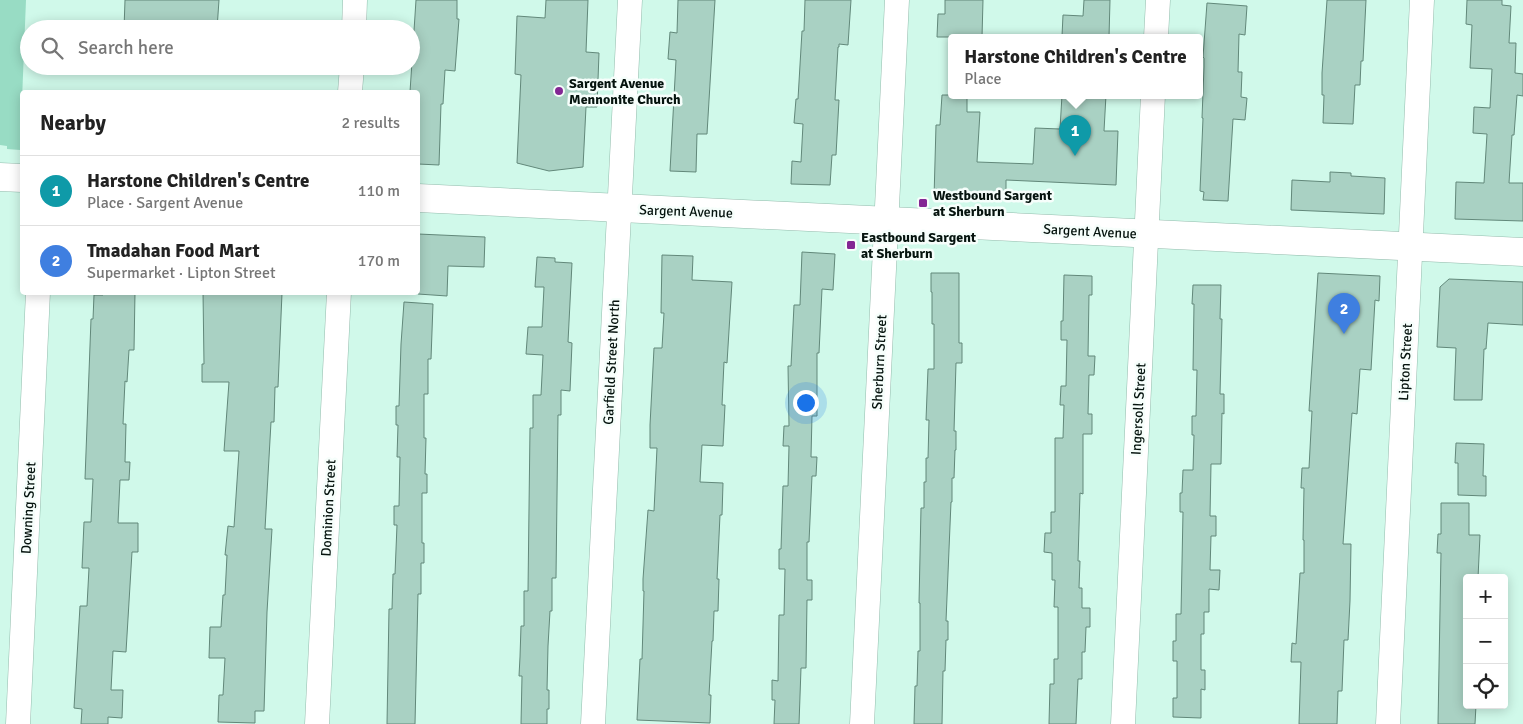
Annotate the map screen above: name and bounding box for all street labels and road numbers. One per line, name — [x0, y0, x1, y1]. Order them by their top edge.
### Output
street label: Sargent Avenue — [639, 201, 733, 222]
street label: Sargent Avenue — [1043, 221, 1137, 242]
street label: Garfield Street North — [600, 299, 623, 425]
street label: Sherburn Street — [869, 314, 890, 410]
street label: Lipton Street — [1395, 323, 1416, 401]
street label: Ingersoll Street — [1128, 362, 1149, 456]
street label: Dominion Street — [317, 459, 340, 557]
street label: Downing Street — [18, 461, 39, 555]

